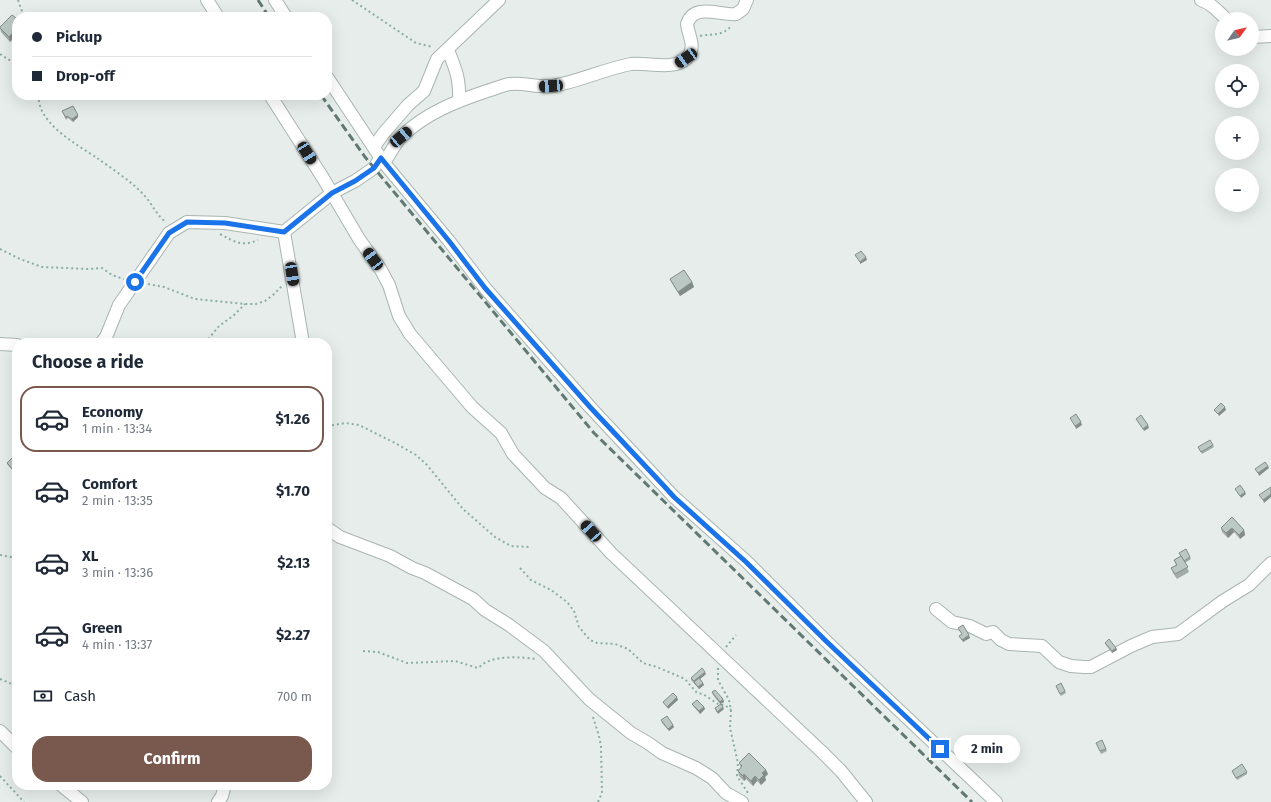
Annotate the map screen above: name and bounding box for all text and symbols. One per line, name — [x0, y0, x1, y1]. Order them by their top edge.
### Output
north arrow — [1215, 12, 1259, 56]
map controls — [1215, 12, 1259, 212]
text: Pickup — [56, 28, 102, 46]
car — [673, 46, 699, 70]
button: locate — [1215, 64, 1259, 108]
text: Drop-off — [56, 67, 115, 85]
car — [539, 79, 563, 93]
button: + — [1215, 116, 1259, 160]
car — [388, 125, 414, 149]
car — [296, 140, 318, 166]
button: − — [1215, 168, 1259, 212]
car — [361, 246, 385, 272]
car — [284, 261, 300, 287]
route start — [126, 273, 144, 291]
text: Choose a ride — [32, 351, 144, 373]
icon: car — [34, 401, 70, 437]
text: Economy — [82, 403, 143, 421]
text: $1.26 — [276, 410, 310, 428]
text: 1 min · 13:34 — [82, 421, 152, 436]
icon: car — [34, 473, 70, 509]
text: Comfort — [82, 475, 138, 493]
text: $1.70 — [276, 482, 310, 500]
text: 2 min · 13:35 — [82, 493, 153, 508]
car — [579, 518, 603, 544]
icon: car — [34, 545, 70, 581]
text: XL — [82, 547, 98, 565]
text: $2.13 — [277, 554, 310, 572]
text: 3 min · 13:36 — [82, 565, 153, 580]
icon: car — [34, 617, 70, 653]
text: Green — [82, 619, 122, 637]
text: $2.27 — [276, 626, 310, 644]
text: 4 min · 13:37 — [82, 637, 152, 652]
icon: cash — [32, 685, 54, 707]
text: Cash — [64, 687, 96, 705]
text: 700 m — [277, 689, 312, 704]
callout: 2 min — [954, 735, 1020, 763]
button: Confirm — [32, 736, 312, 782]
route end — [931, 740, 949, 758]
text: 2 min — [971, 741, 1003, 756]

